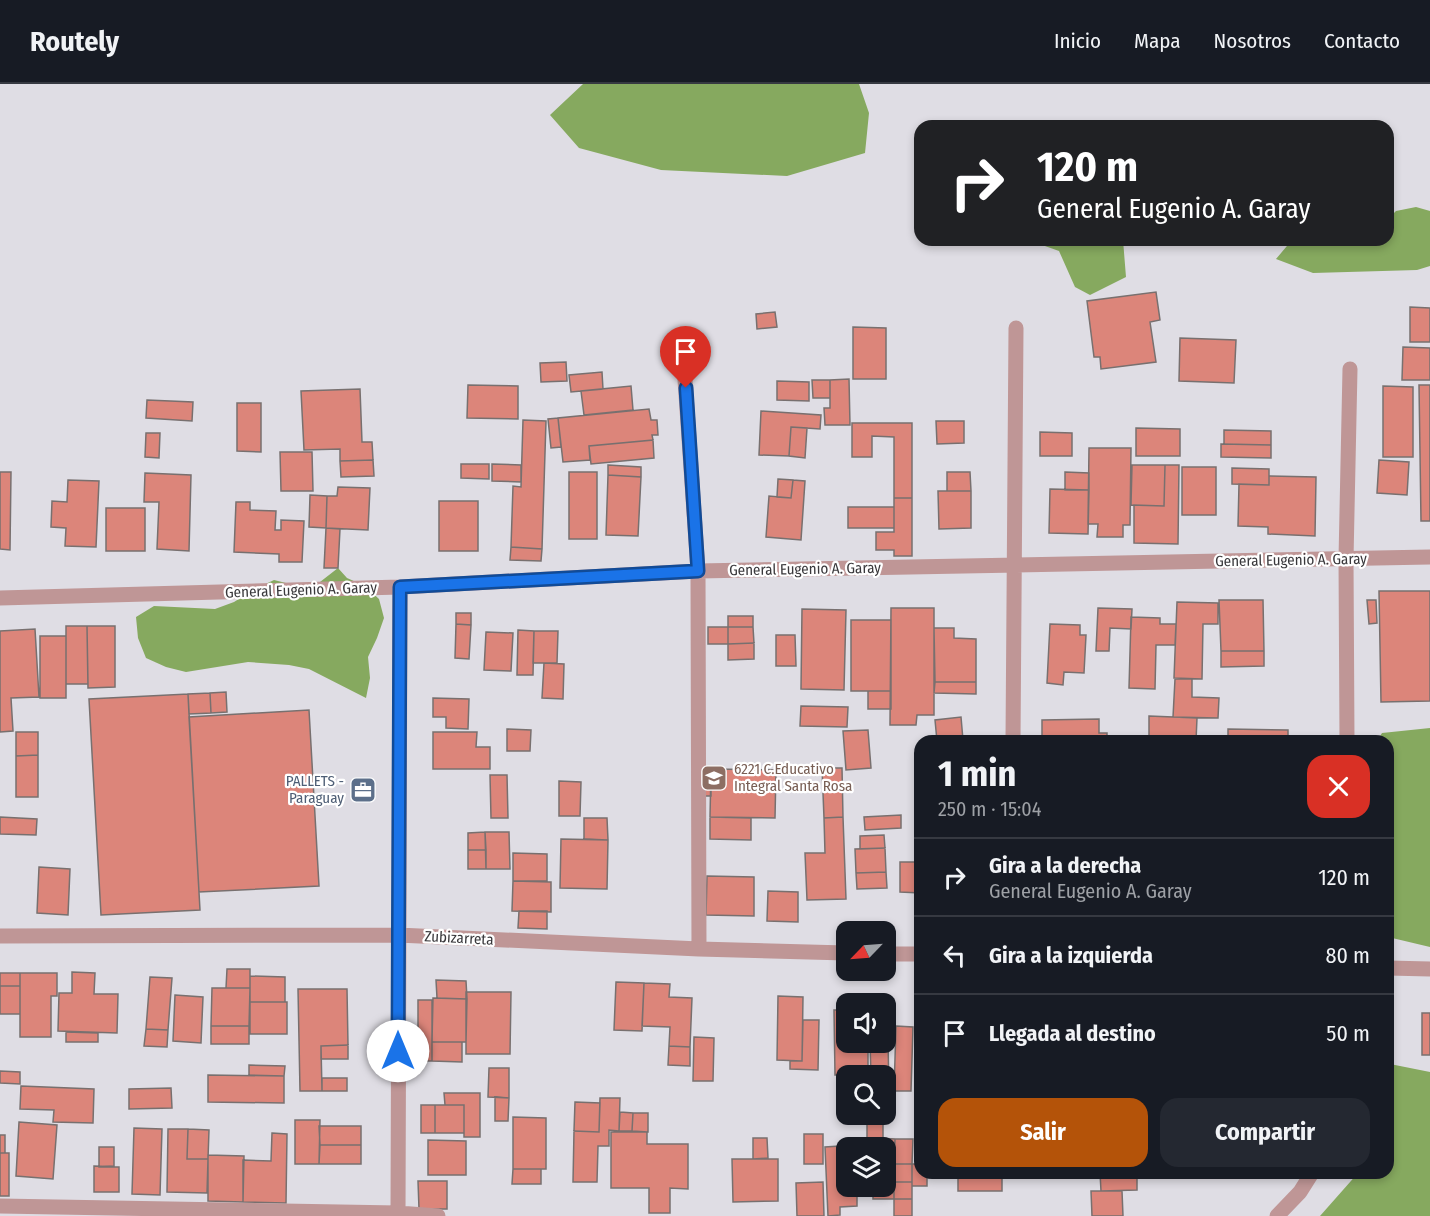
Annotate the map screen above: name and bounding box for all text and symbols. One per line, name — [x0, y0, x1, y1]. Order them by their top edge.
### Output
text: Routely — [30, 25, 119, 58]
text: Inicio — [1054, 28, 1101, 54]
text: Mapa — [1134, 28, 1181, 54]
text: Nosotros — [1214, 28, 1291, 54]
text: Contacto — [1324, 28, 1400, 54]
text: 120 m — [1037, 142, 1138, 192]
icon: right — [938, 144, 1016, 222]
text: General Eugenio A. Garay — [1037, 193, 1310, 225]
pin — [660, 326, 711, 388]
icon: arrive — [669, 335, 702, 368]
street label: General Eugenio A. Garay — [1215, 550, 1367, 570]
street label: General Eugenio A. Garay — [729, 559, 881, 579]
street label: General Eugenio A. Garay — [225, 578, 378, 602]
text: 1 min — [938, 752, 1016, 796]
button: close — [1307, 755, 1370, 818]
place label: 6221 C.Educativo Integral Santa Rosa — [734, 760, 852, 795]
school or university icon: 6221 C.Educativo Integral Santa Rosa — [699, 763, 729, 793]
place label: PALLETS - Paraguay — [286, 772, 344, 807]
office icon: PALLETS - Paraguay — [348, 775, 378, 805]
text: 250 m · 15:04 — [938, 797, 1041, 821]
text: Gira a la derecha — [989, 852, 1141, 879]
icon: right — [938, 861, 971, 894]
text: 120 m — [1318, 864, 1370, 891]
text: General Eugenio A. Garay — [989, 879, 1192, 903]
north arrow — [836, 921, 896, 981]
map controls — [836, 921, 896, 1197]
street label: Zubizarreta — [424, 927, 494, 949]
icon: left — [938, 939, 971, 972]
text: Gira a la izquierda — [989, 942, 1153, 969]
text: 80 m — [1325, 942, 1370, 969]
button: sound — [836, 993, 896, 1053]
icon: arrive — [938, 1017, 971, 1050]
position arrow — [366, 1019, 430, 1083]
text: Llegada al destino — [989, 1020, 1156, 1047]
text: 50 m — [1326, 1020, 1370, 1047]
button: search — [836, 1065, 896, 1125]
button: Salir — [938, 1098, 1148, 1167]
button: Compartir — [1160, 1098, 1370, 1167]
button: layers — [836, 1137, 896, 1197]

